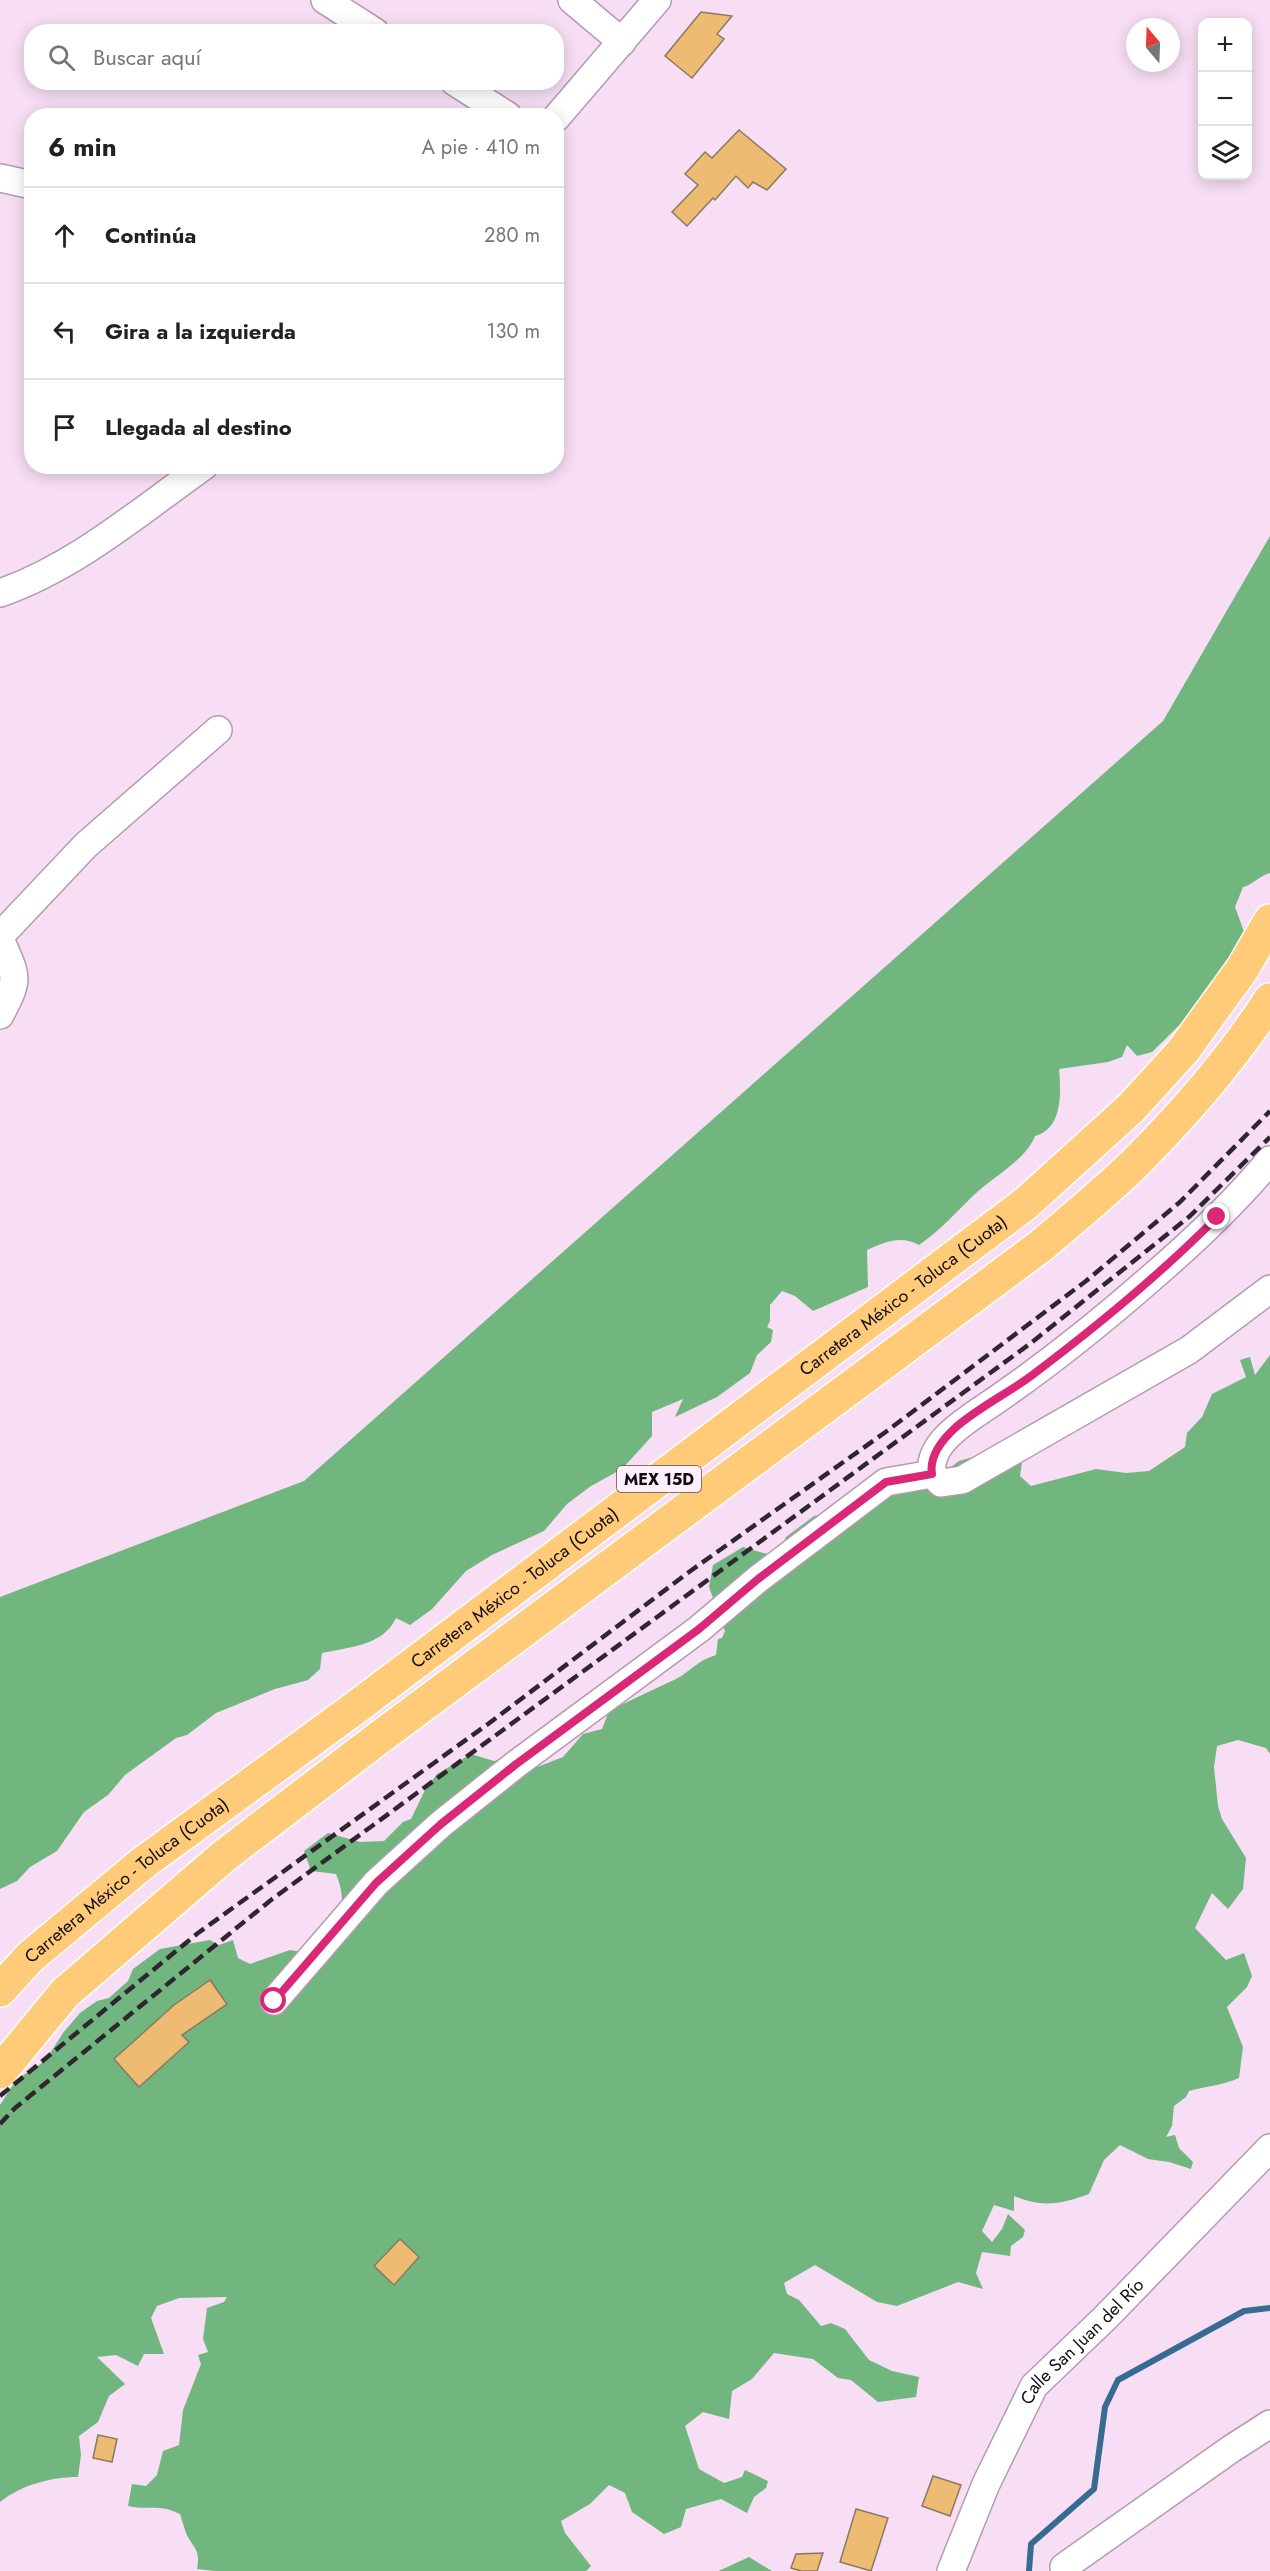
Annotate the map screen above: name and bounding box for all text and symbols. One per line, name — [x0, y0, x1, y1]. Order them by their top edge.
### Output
north arrow — [1126, 18, 1180, 72]
map controls — [1198, 18, 1252, 180]
button: + — [1198, 18, 1252, 72]
search box — [24, 24, 564, 90]
icon: search — [45, 41, 78, 74]
text: Buscar aquí — [93, 41, 201, 73]
button: − — [1198, 72, 1252, 126]
button: layers — [1198, 126, 1252, 180]
text: 6 min — [48, 128, 117, 166]
text: A pie · 410 m — [422, 133, 540, 162]
icon: ahead — [48, 219, 81, 252]
text: Continúa — [105, 219, 196, 251]
text: 280 m — [484, 221, 540, 250]
icon: left — [48, 315, 81, 348]
text: Gira a la izquierda — [105, 315, 296, 347]
text: 130 m — [486, 317, 540, 346]
icon: arrive — [48, 411, 81, 444]
text: Llegada al destino — [105, 411, 292, 443]
route end — [1203, 1203, 1229, 1229]
street label: Carretera México - Toluca (Cuota) — [794, 1209, 1012, 1382]
road number: MEX 15D — [617, 1466, 701, 1492]
street label: Carretera México - Toluca (Cuota) — [405, 1501, 624, 1675]
street label: Carretera México - Toluca (Cuota) — [19, 1792, 234, 1969]
route start — [260, 1987, 286, 2013]
street label: Calle San Juan del Río — [1014, 2272, 1150, 2409]

